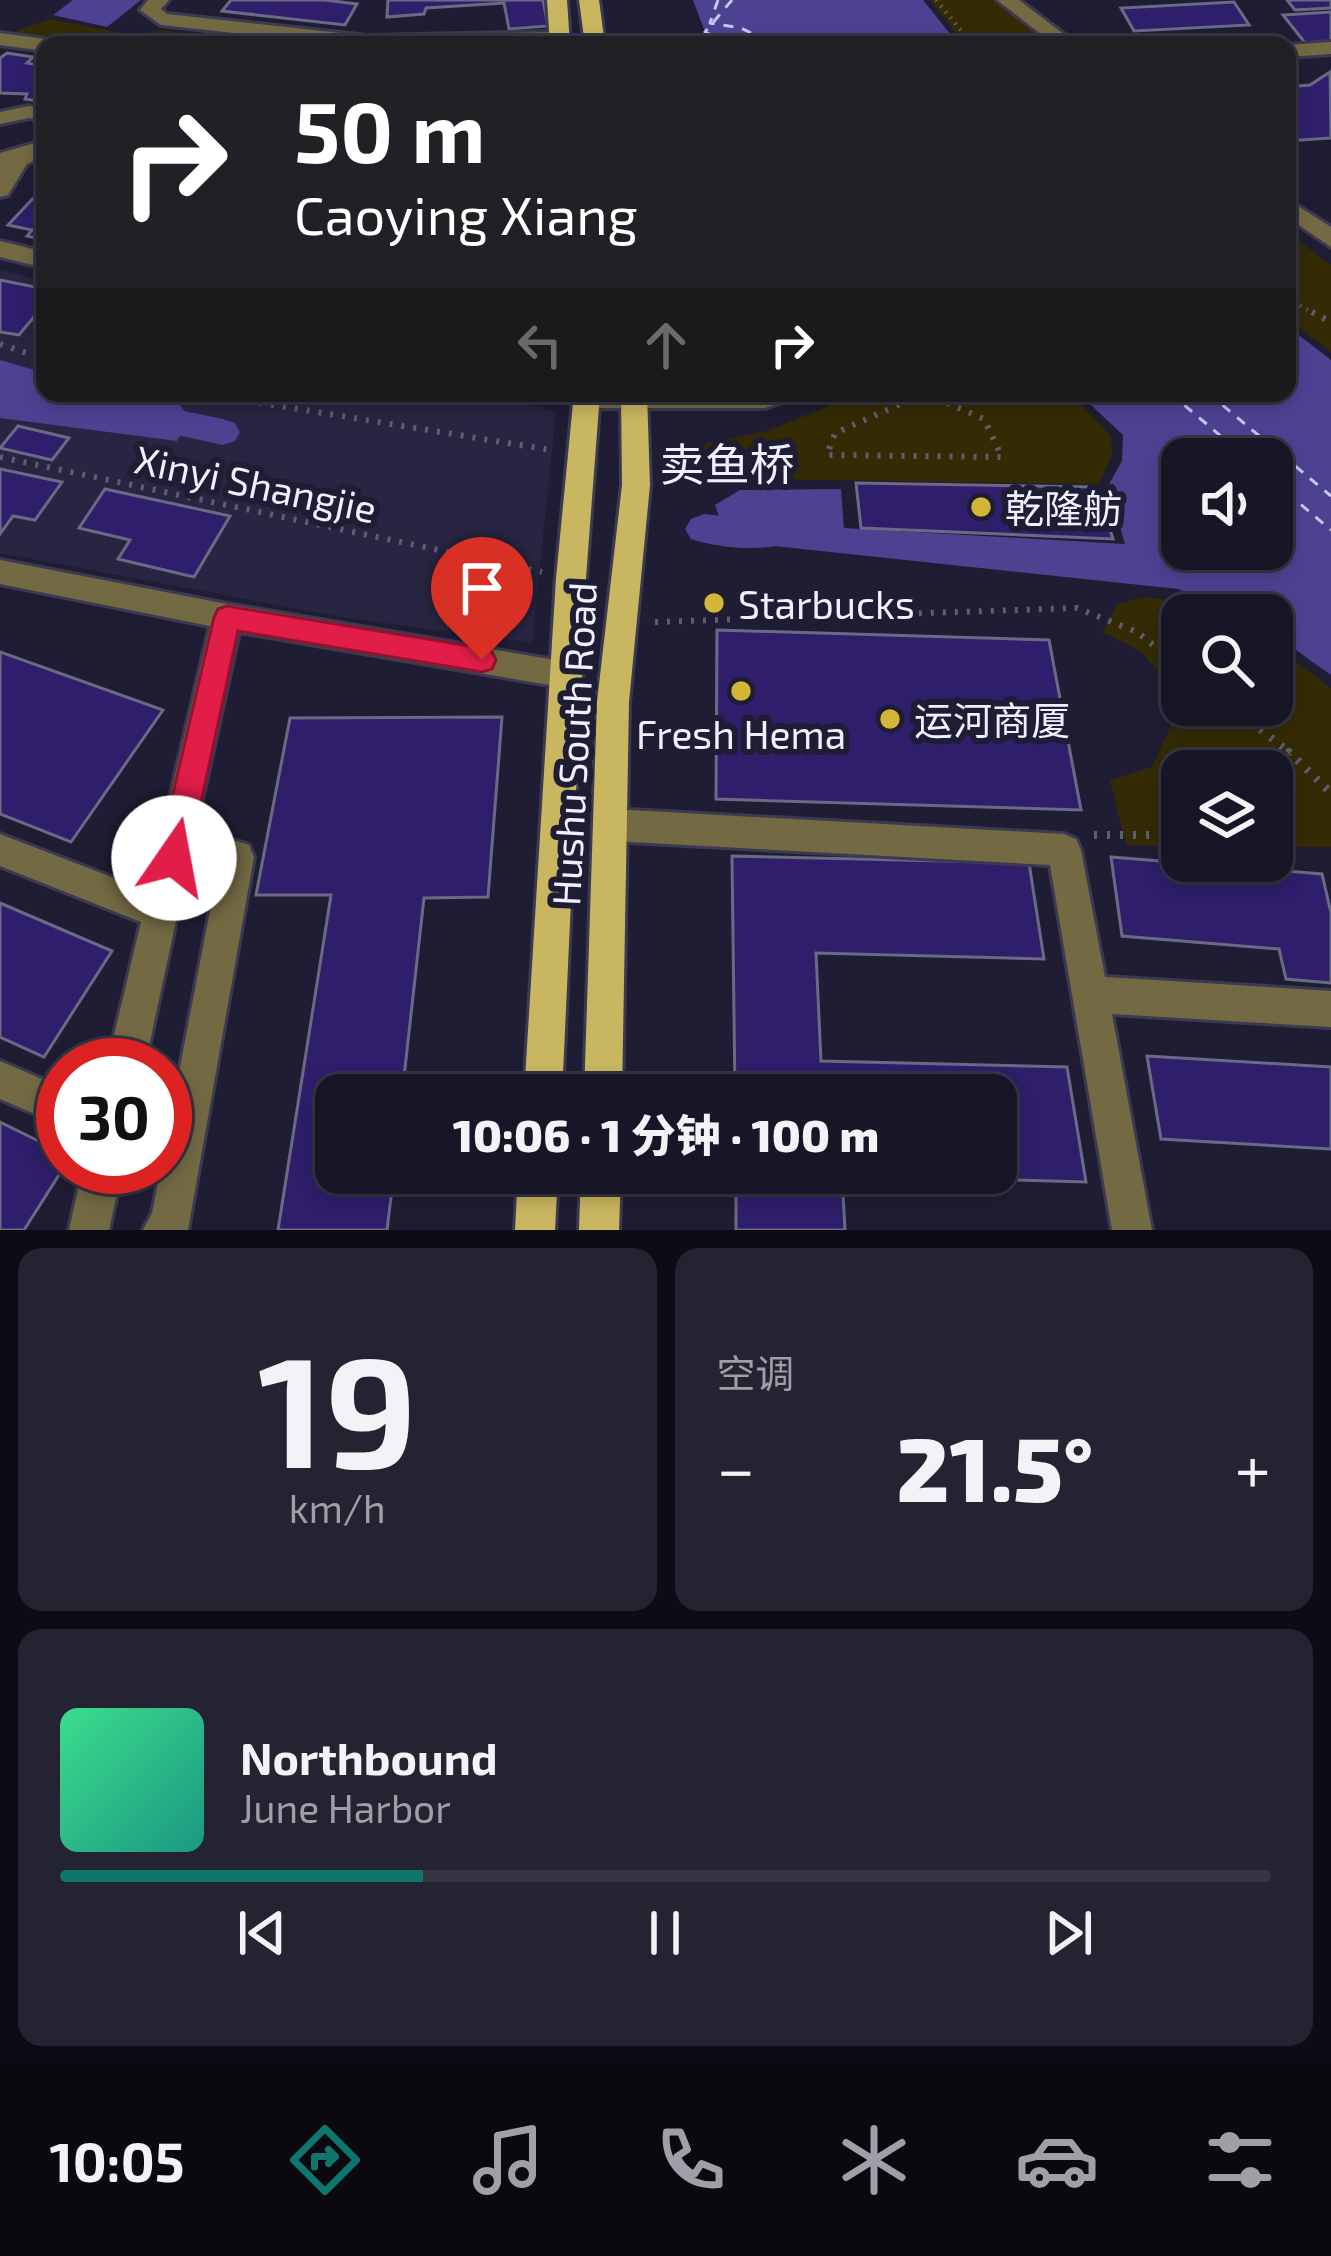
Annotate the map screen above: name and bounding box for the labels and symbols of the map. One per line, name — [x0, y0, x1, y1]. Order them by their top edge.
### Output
street label: Xinyi Shangjie — [131, 434, 381, 532]
district label: 卖鱼桥 — [659, 436, 795, 490]
place label: 乾隆舫 — [1005, 484, 1122, 531]
marker: 乾隆舫 — [968, 494, 994, 520]
pin — [431, 537, 533, 660]
place label: Starbucks — [738, 580, 915, 627]
street label: Hushu South Road — [541, 581, 605, 907]
marker: Starbucks — [701, 590, 727, 616]
marker: Fresh Hema — [728, 678, 754, 704]
place label: 运河商厦 — [914, 696, 1070, 743]
marker: 运河商厦 — [877, 706, 903, 732]
place label: Fresh Hema — [636, 710, 846, 757]
position arrow — [111, 795, 237, 921]
speed limit sign: 30 — [36, 1038, 192, 1194]

